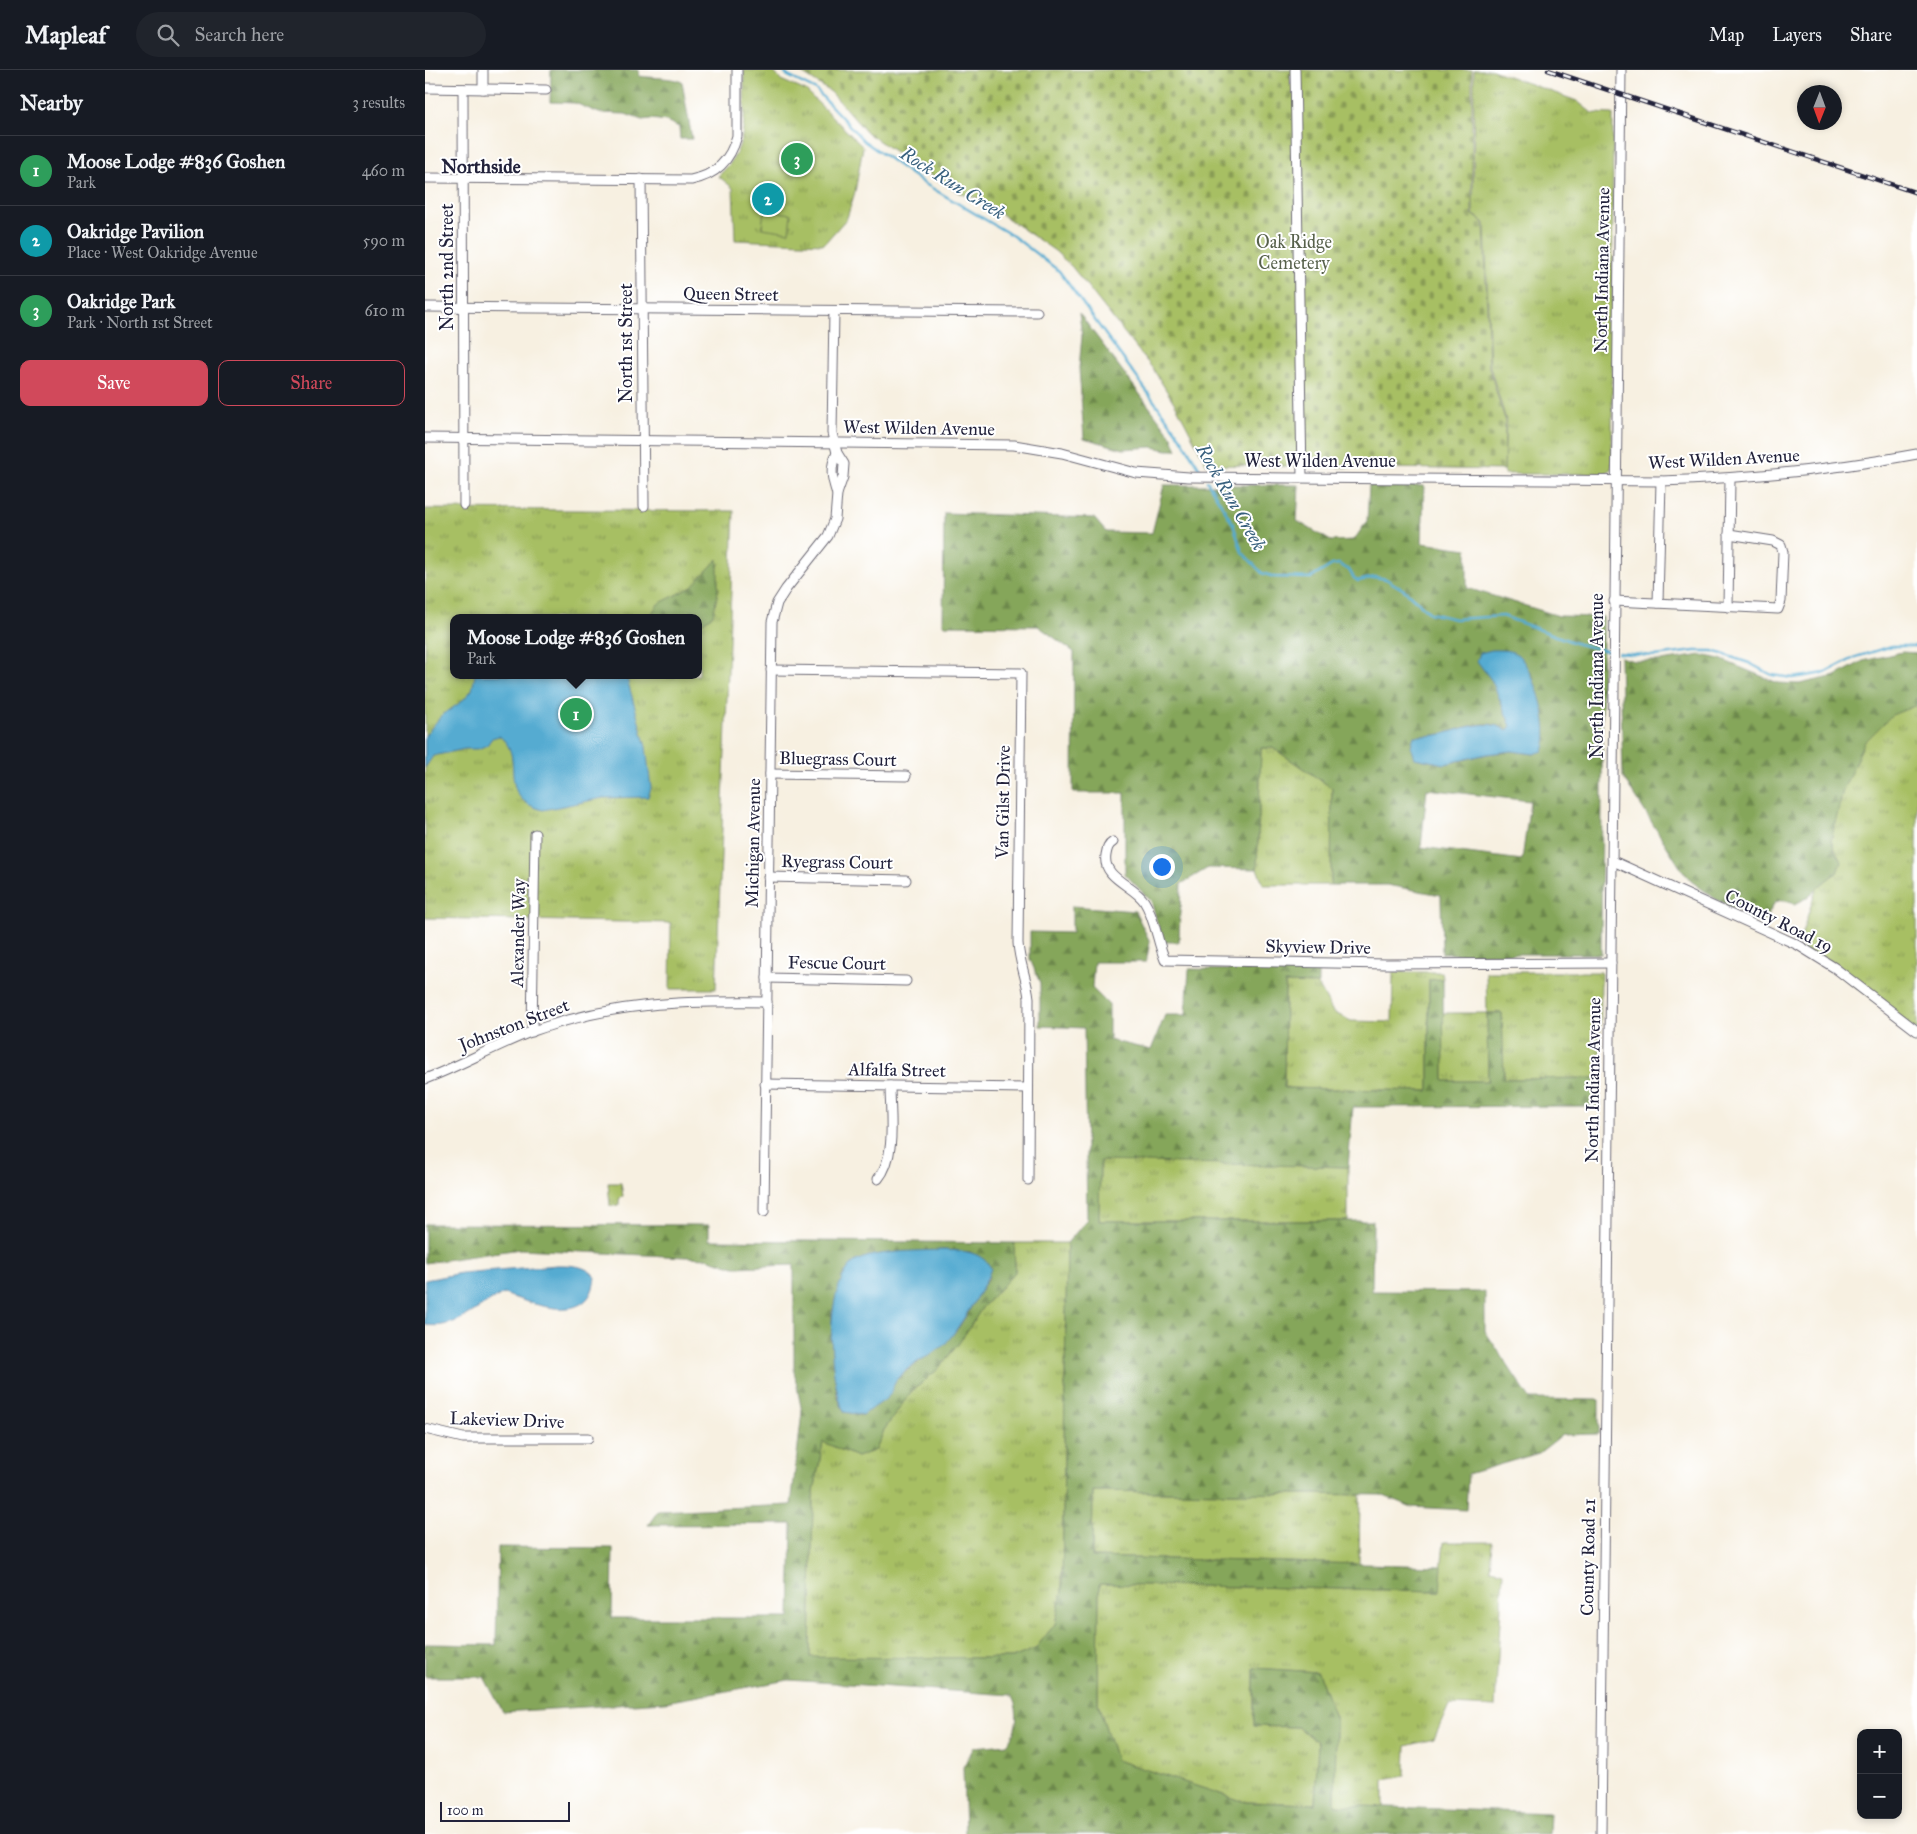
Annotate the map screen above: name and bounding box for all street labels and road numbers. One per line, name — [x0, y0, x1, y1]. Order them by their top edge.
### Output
street label: North Indiana Avenue — [1590, 187, 1614, 353]
street label: North 2nd Street — [436, 203, 458, 331]
street label: Queen Street — [683, 282, 780, 306]
street label: North 1st Street — [615, 283, 637, 403]
street label: West Wilden Avenue — [843, 416, 995, 440]
street label: West Wilden Avenue — [1648, 444, 1800, 474]
street label: West Wilden Avenue — [1244, 450, 1396, 472]
street label: North Indiana Avenue — [1586, 593, 1608, 759]
street label: Van Gilst Drive — [991, 745, 1015, 860]
street label: Bluegrass Court — [779, 747, 898, 772]
street label: Michigan Avenue — [741, 778, 766, 908]
street label: Ryegrass Court — [781, 850, 894, 875]
street label: Alexander Way — [506, 878, 530, 989]
street label: County Road 19 — [1721, 884, 1837, 958]
street label: Skyview Drive — [1265, 935, 1371, 959]
street label: Fescue Court — [788, 951, 887, 975]
street label: Johnston Street — [454, 994, 573, 1058]
street label: North Indiana Avenue — [1581, 997, 1605, 1163]
street label: Alfalfa Street — [847, 1058, 947, 1082]
street label: Lakeview Drive — [449, 1407, 565, 1433]
street label: County Road 21 — [1576, 1498, 1600, 1616]

